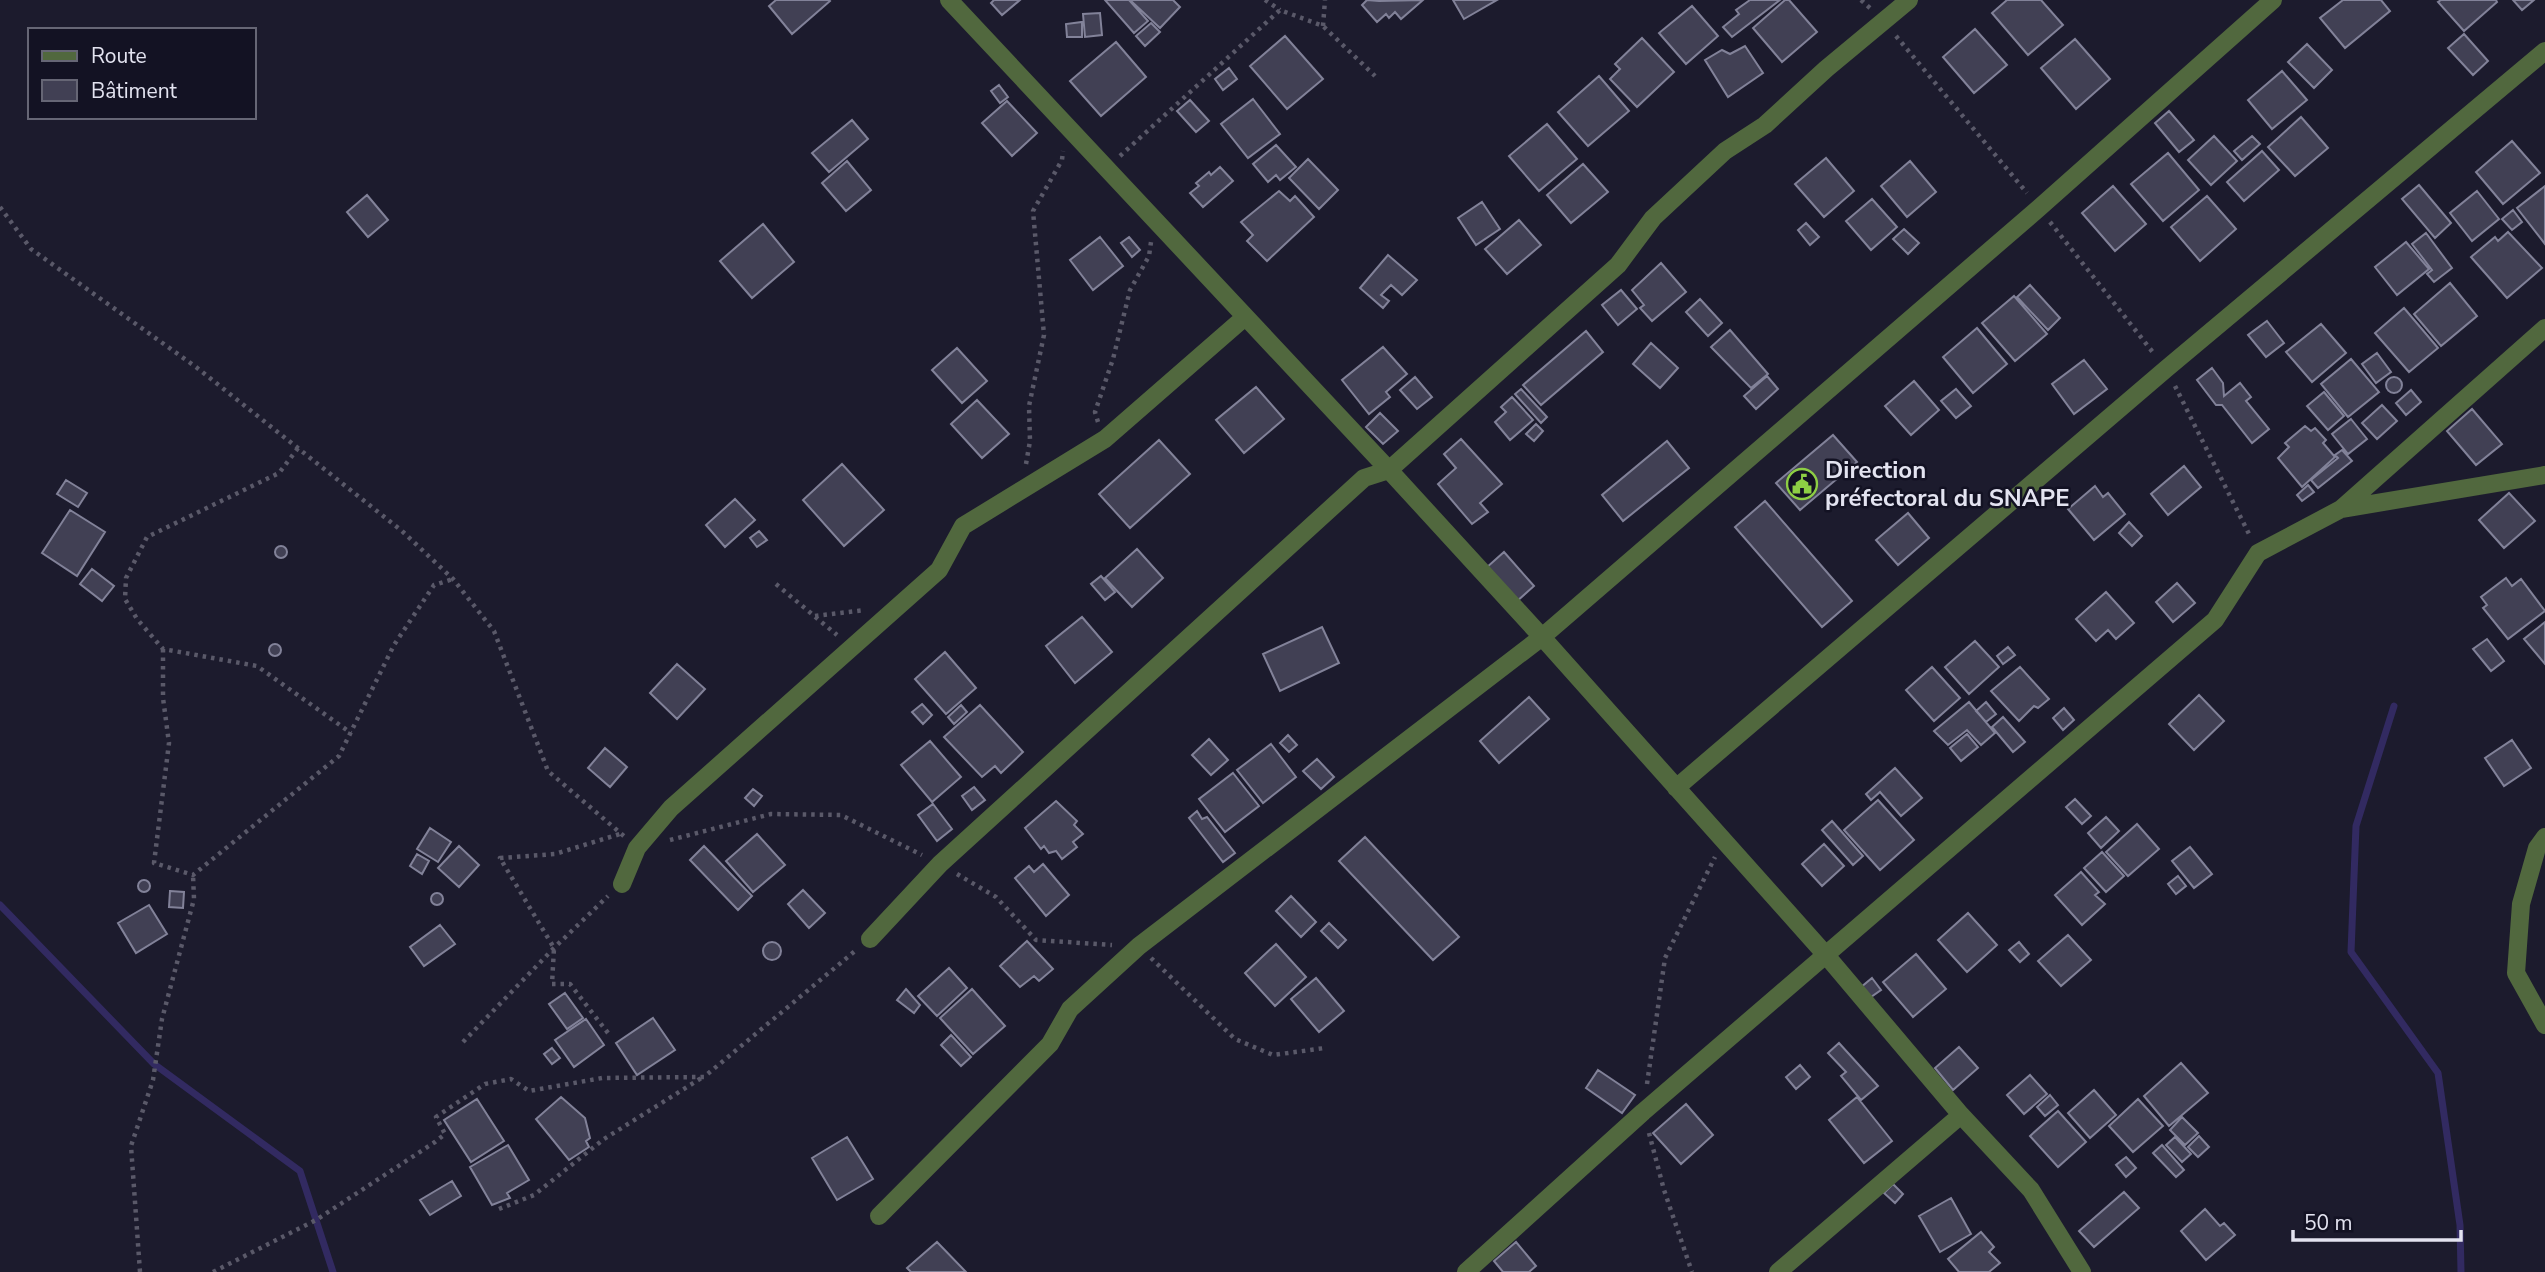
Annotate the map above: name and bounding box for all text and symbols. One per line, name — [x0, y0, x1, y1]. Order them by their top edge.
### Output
legend — [28, 28, 256, 119]
text: Route — [91, 42, 147, 70]
text: Bâtiment — [91, 77, 178, 105]
place label: Direction préfectoral du SNAPE — [1825, 454, 2070, 514]
public building icon: Direction préfectoral du SNAPE — [1785, 467, 1819, 501]
scale bar — [2293, 1198, 2461, 1242]
text: 50 m — [2304, 1209, 2353, 1237]

